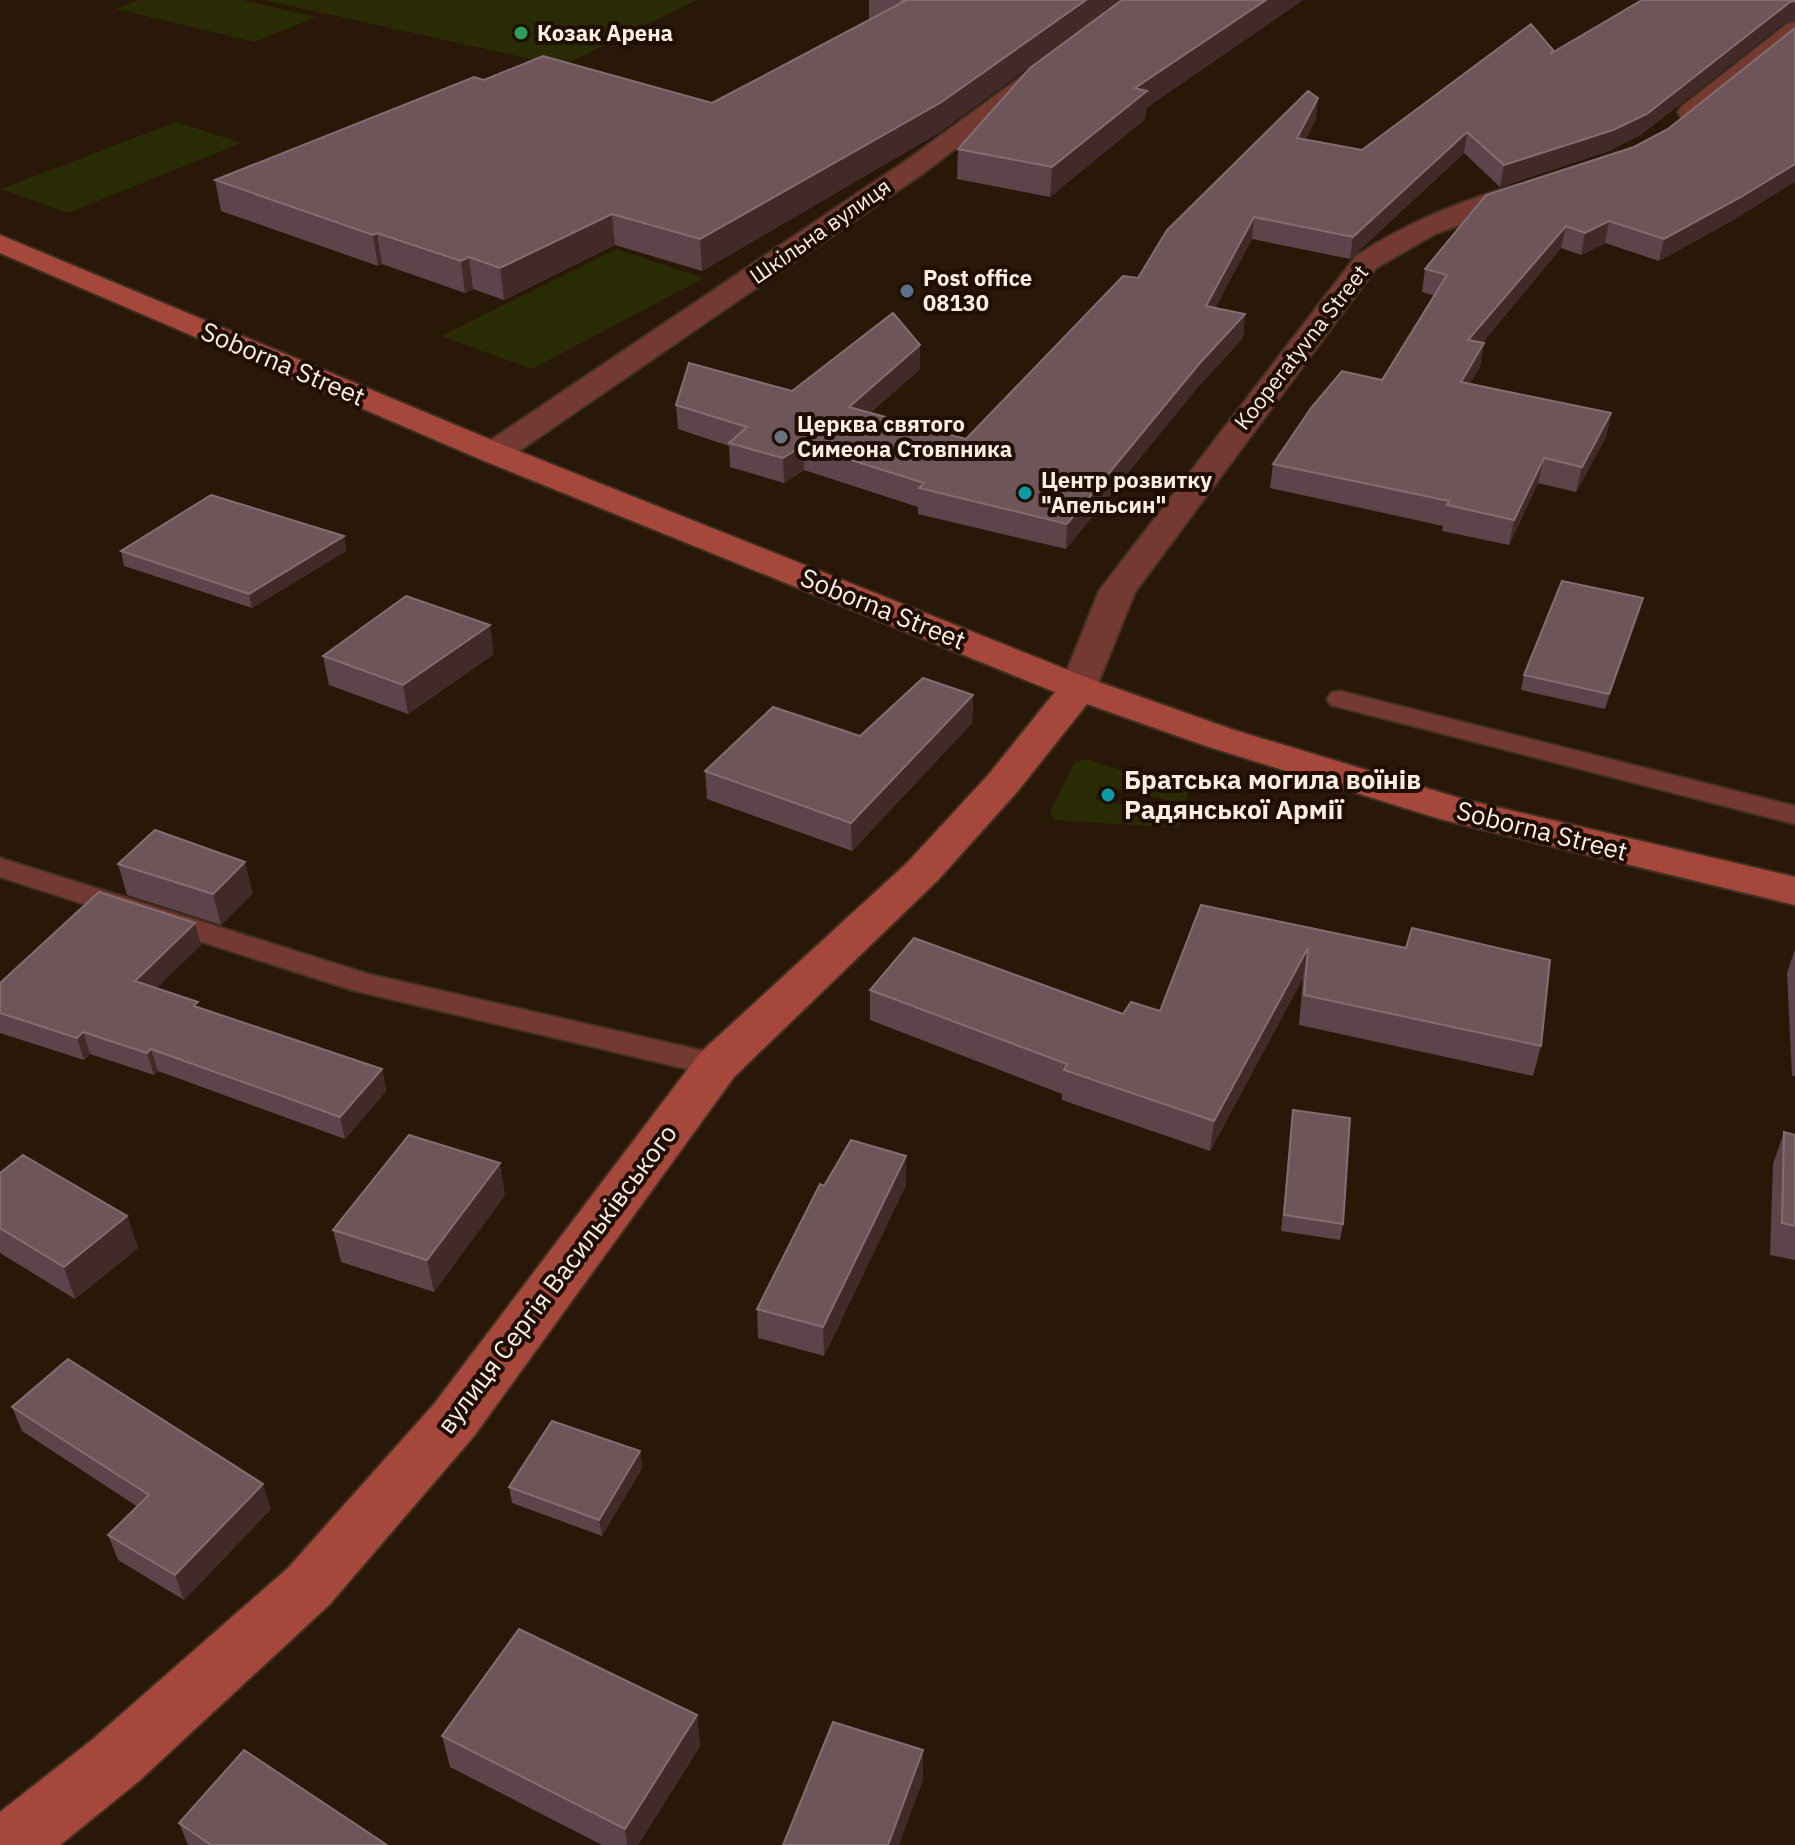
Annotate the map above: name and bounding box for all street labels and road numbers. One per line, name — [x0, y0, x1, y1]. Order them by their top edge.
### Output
street label: Шкільна вулиця — [744, 171, 896, 290]
street label: Kooperatyvna Street — [1227, 258, 1374, 435]
street label: Soborna Street — [196, 313, 371, 413]
street label: Soborna Street — [796, 560, 971, 657]
street label: Soborna Street — [1453, 792, 1631, 868]
street label: вулиця Сергія Васильківського — [429, 1117, 684, 1440]

